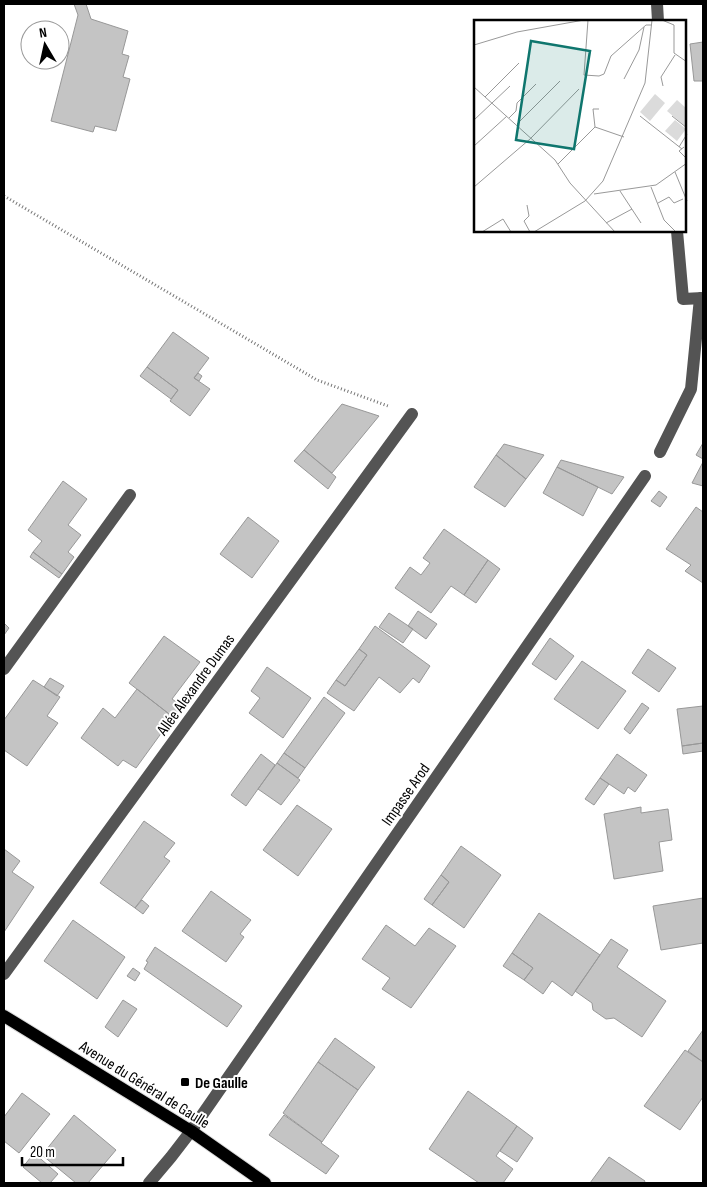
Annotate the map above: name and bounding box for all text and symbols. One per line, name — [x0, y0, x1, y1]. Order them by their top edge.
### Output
north arrow — [20, 20, 70, 70]
inset map — [474, 20, 687, 232]
text: N — [38, 24, 48, 42]
street label: Allée Alexandre Dumas — [153, 630, 239, 740]
street label: Impasse Arod — [378, 760, 434, 830]
street label: Avenue du Général de Gaulle — [75, 1037, 213, 1133]
place label: De Gaulle — [195, 1074, 248, 1093]
marker: De Gaulle — [179, 1076, 191, 1088]
scale bar — [22, 1134, 124, 1166]
text: 20 m — [30, 1143, 55, 1162]

